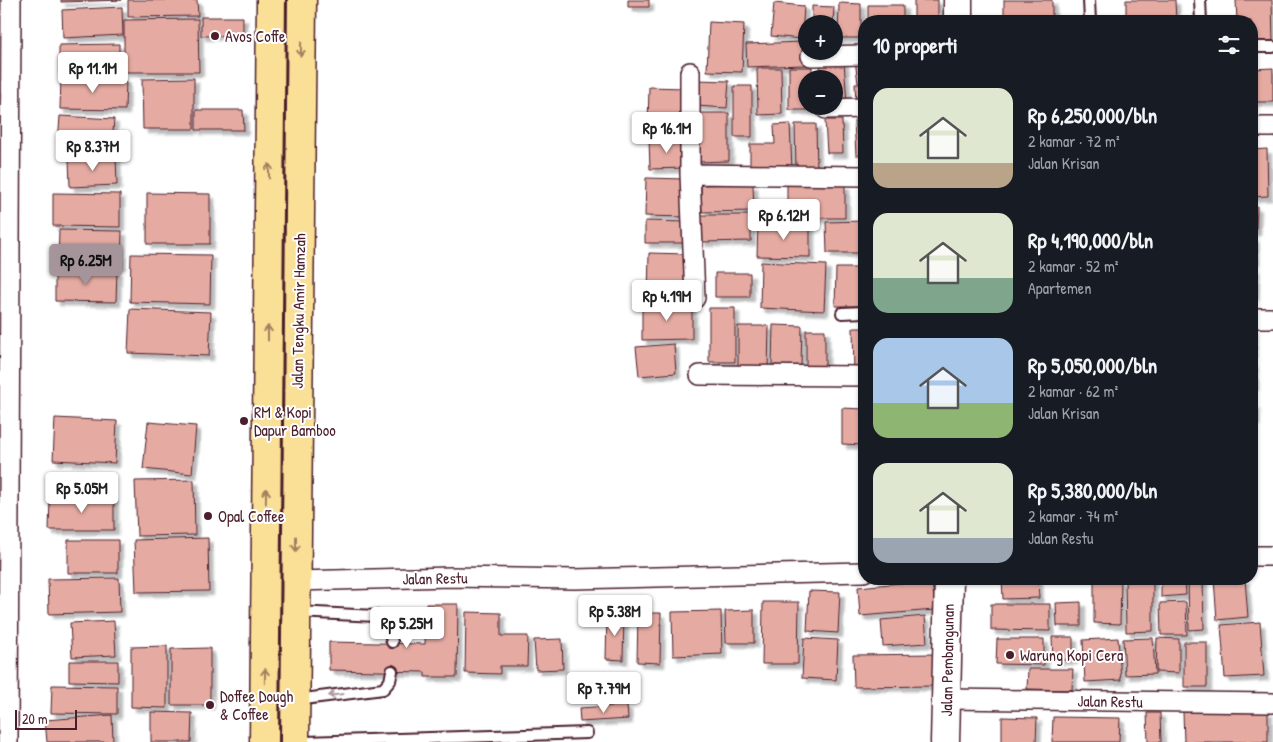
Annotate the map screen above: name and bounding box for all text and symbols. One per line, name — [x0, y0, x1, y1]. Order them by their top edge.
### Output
map controls — [798, 15, 843, 115]
button: + — [798, 15, 843, 60]
place label: Avos Coffe — [225, 25, 286, 47]
marker: Avos Coffe — [209, 30, 221, 42]
text: 10 properti — [873, 31, 958, 60]
icon: filters — [1215, 31, 1243, 59]
one-way arrow — [296, 40, 306, 56]
pin: Rp 11.1M — [41, 52, 145, 94]
text: Rp 11.1M — [69, 57, 117, 79]
button: − — [798, 70, 843, 115]
text: Rp 6,250,000/bln — [1028, 101, 1157, 130]
icon: home — [913, 108, 973, 168]
pin: Rp 16.1M — [615, 112, 719, 154]
text: Rp 16.1M — [643, 117, 691, 139]
pin: Rp 8.37M — [41, 130, 145, 172]
text: 2 kamar · 72 m² — [1028, 130, 1120, 152]
text: Rp 8.37M — [67, 135, 119, 157]
text: Jalan Krisan — [1028, 152, 1099, 174]
one-way arrow — [264, 163, 274, 180]
pin: Rp 6.12M — [732, 198, 836, 241]
text: Rp 6.12M — [759, 204, 809, 226]
text: Rp 4,190,000/bln — [1028, 226, 1153, 255]
street label: Jalan Tengku Amir Hamzah — [286, 233, 310, 389]
icon: home — [913, 233, 973, 293]
pin: Rp 6.25M — [34, 244, 138, 286]
text: Rp 6.25M — [60, 249, 112, 271]
text: 2 kamar · 52 m² — [1028, 255, 1118, 277]
text: Apartemen — [1028, 277, 1091, 299]
pin: Rp 4.19M — [615, 280, 719, 322]
text: Rp 4.19M — [643, 285, 691, 307]
one-way arrow — [263, 326, 273, 342]
text: Rp 5,050,000/bln — [1028, 351, 1157, 380]
icon: home — [913, 358, 973, 418]
text: 2 kamar · 62 m² — [1028, 380, 1118, 402]
place label: RM & Kopi Dapur Bamboo — [254, 401, 336, 441]
text: Jalan Krisan — [1028, 402, 1099, 424]
marker: RM & Kopi Dapur Bamboo — [238, 415, 250, 427]
pin: Rp 5.05M — [30, 472, 134, 514]
text: Rp 5,380,000/bln — [1028, 476, 1157, 505]
text: Rp 5.05M — [56, 477, 108, 499]
icon: home — [913, 483, 973, 543]
one-way arrow — [261, 488, 271, 504]
place label: Opal Coffee — [218, 505, 285, 527]
text: 2 kamar · 74 m² — [1028, 505, 1118, 527]
marker: Opal Coffee — [202, 510, 214, 522]
text: Jalan Restu — [1028, 527, 1093, 549]
one-way arrow — [291, 535, 301, 551]
street label: Jalan Restu — [402, 566, 468, 590]
pin: Rp 5.38M — [563, 594, 667, 637]
text: Rp 5.38M — [589, 600, 641, 622]
street label: Jalan Pembangunan — [935, 603, 959, 717]
pin: Rp 5.25M — [355, 606, 459, 649]
text: Rp 5.25M — [381, 612, 433, 634]
place label: Warung Kopi Cera — [1020, 644, 1123, 666]
marker: Warung Kopi Cera — [1004, 649, 1016, 661]
one-way arrow — [260, 668, 269, 684]
pin: Rp 7.79M — [552, 672, 656, 714]
text: Rp 7.79M — [578, 677, 630, 699]
place label: Doffee Dough & Coffee — [220, 685, 293, 725]
street label: Jalan Restu — [1077, 689, 1143, 713]
one-way arrow — [328, 690, 344, 700]
marker: Doffee Dough & Coffee — [204, 699, 216, 711]
scale bar — [15, 707, 78, 730]
text: 20 m — [22, 709, 48, 728]

